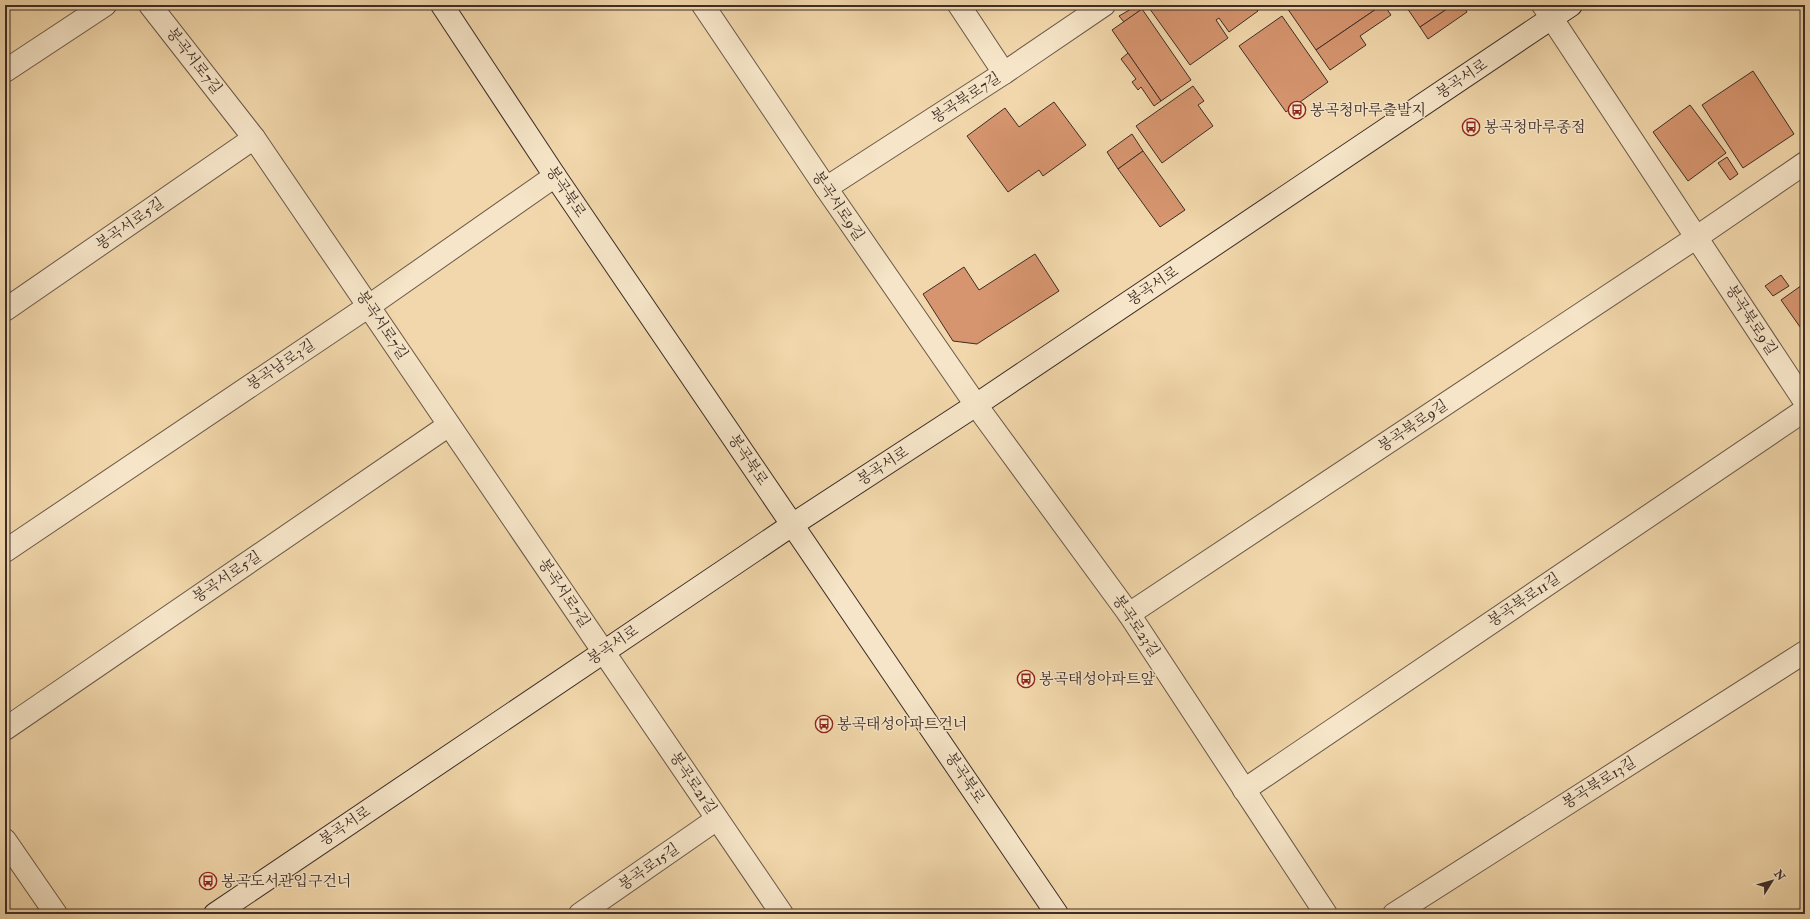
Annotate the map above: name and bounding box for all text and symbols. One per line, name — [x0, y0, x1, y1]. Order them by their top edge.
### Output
street label: 봉곡서로7길 — [162, 24, 226, 98]
street label: 봉곡서로 — [1433, 55, 1492, 103]
street label: 봉곡북로7길 — [928, 68, 1004, 128]
bus stop icon: 봉곡청마루출발지 — [1287, 100, 1307, 120]
place label: 봉곡청마루출발지 — [1310, 101, 1426, 120]
bus stop icon: 봉곡청마루종점 — [1461, 117, 1481, 137]
place label: 봉곡청마루종점 — [1484, 118, 1585, 137]
street label: 봉곡북로 — [542, 163, 590, 222]
street label: 봉곡서로9길 — [808, 167, 868, 245]
street label: 봉곡서로5길 — [92, 194, 168, 254]
street label: 봉곡서로 — [1124, 262, 1183, 310]
street label: 봉곡북로9길 — [1721, 281, 1781, 359]
street label: 봉곡서로7길 — [352, 287, 412, 363]
street label: 봉곡남로3길 — [243, 335, 319, 395]
street label: 봉곡북로9길 — [1374, 396, 1452, 456]
street label: 봉곡북로 — [724, 431, 772, 490]
street label: 봉곡서로 — [854, 442, 913, 490]
street label: 봉곡서로5길 — [189, 547, 265, 607]
street label: 봉곡서로7길 — [534, 555, 594, 631]
street label: 봉곡북로11길 — [1484, 569, 1564, 631]
street label: 봉곡로23길 — [1108, 591, 1164, 661]
street label: 봉곡서로 — [584, 621, 643, 669]
bus stop icon: 봉곡태성아파트앞 — [1016, 669, 1036, 689]
place label: 봉곡태성아파트앞 — [1039, 670, 1155, 689]
bus stop icon: 봉곡태성아파트건너 — [814, 714, 834, 734]
place label: 봉곡태성아파트건너 — [837, 715, 967, 734]
street label: 봉곡로21길 — [665, 748, 721, 818]
street label: 봉곡북로 — [941, 749, 989, 808]
street label: 봉곡북로13길 — [1559, 753, 1639, 813]
street label: 봉곡서로 — [316, 802, 375, 850]
street label: 봉곡로15길 — [615, 839, 683, 895]
north arrow — [1752, 861, 1792, 901]
text: N — [1771, 867, 1788, 884]
bus stop icon: 봉곡도서관입구건너 — [198, 871, 218, 891]
place label: 봉곡도서관입구건너 — [221, 872, 351, 891]

